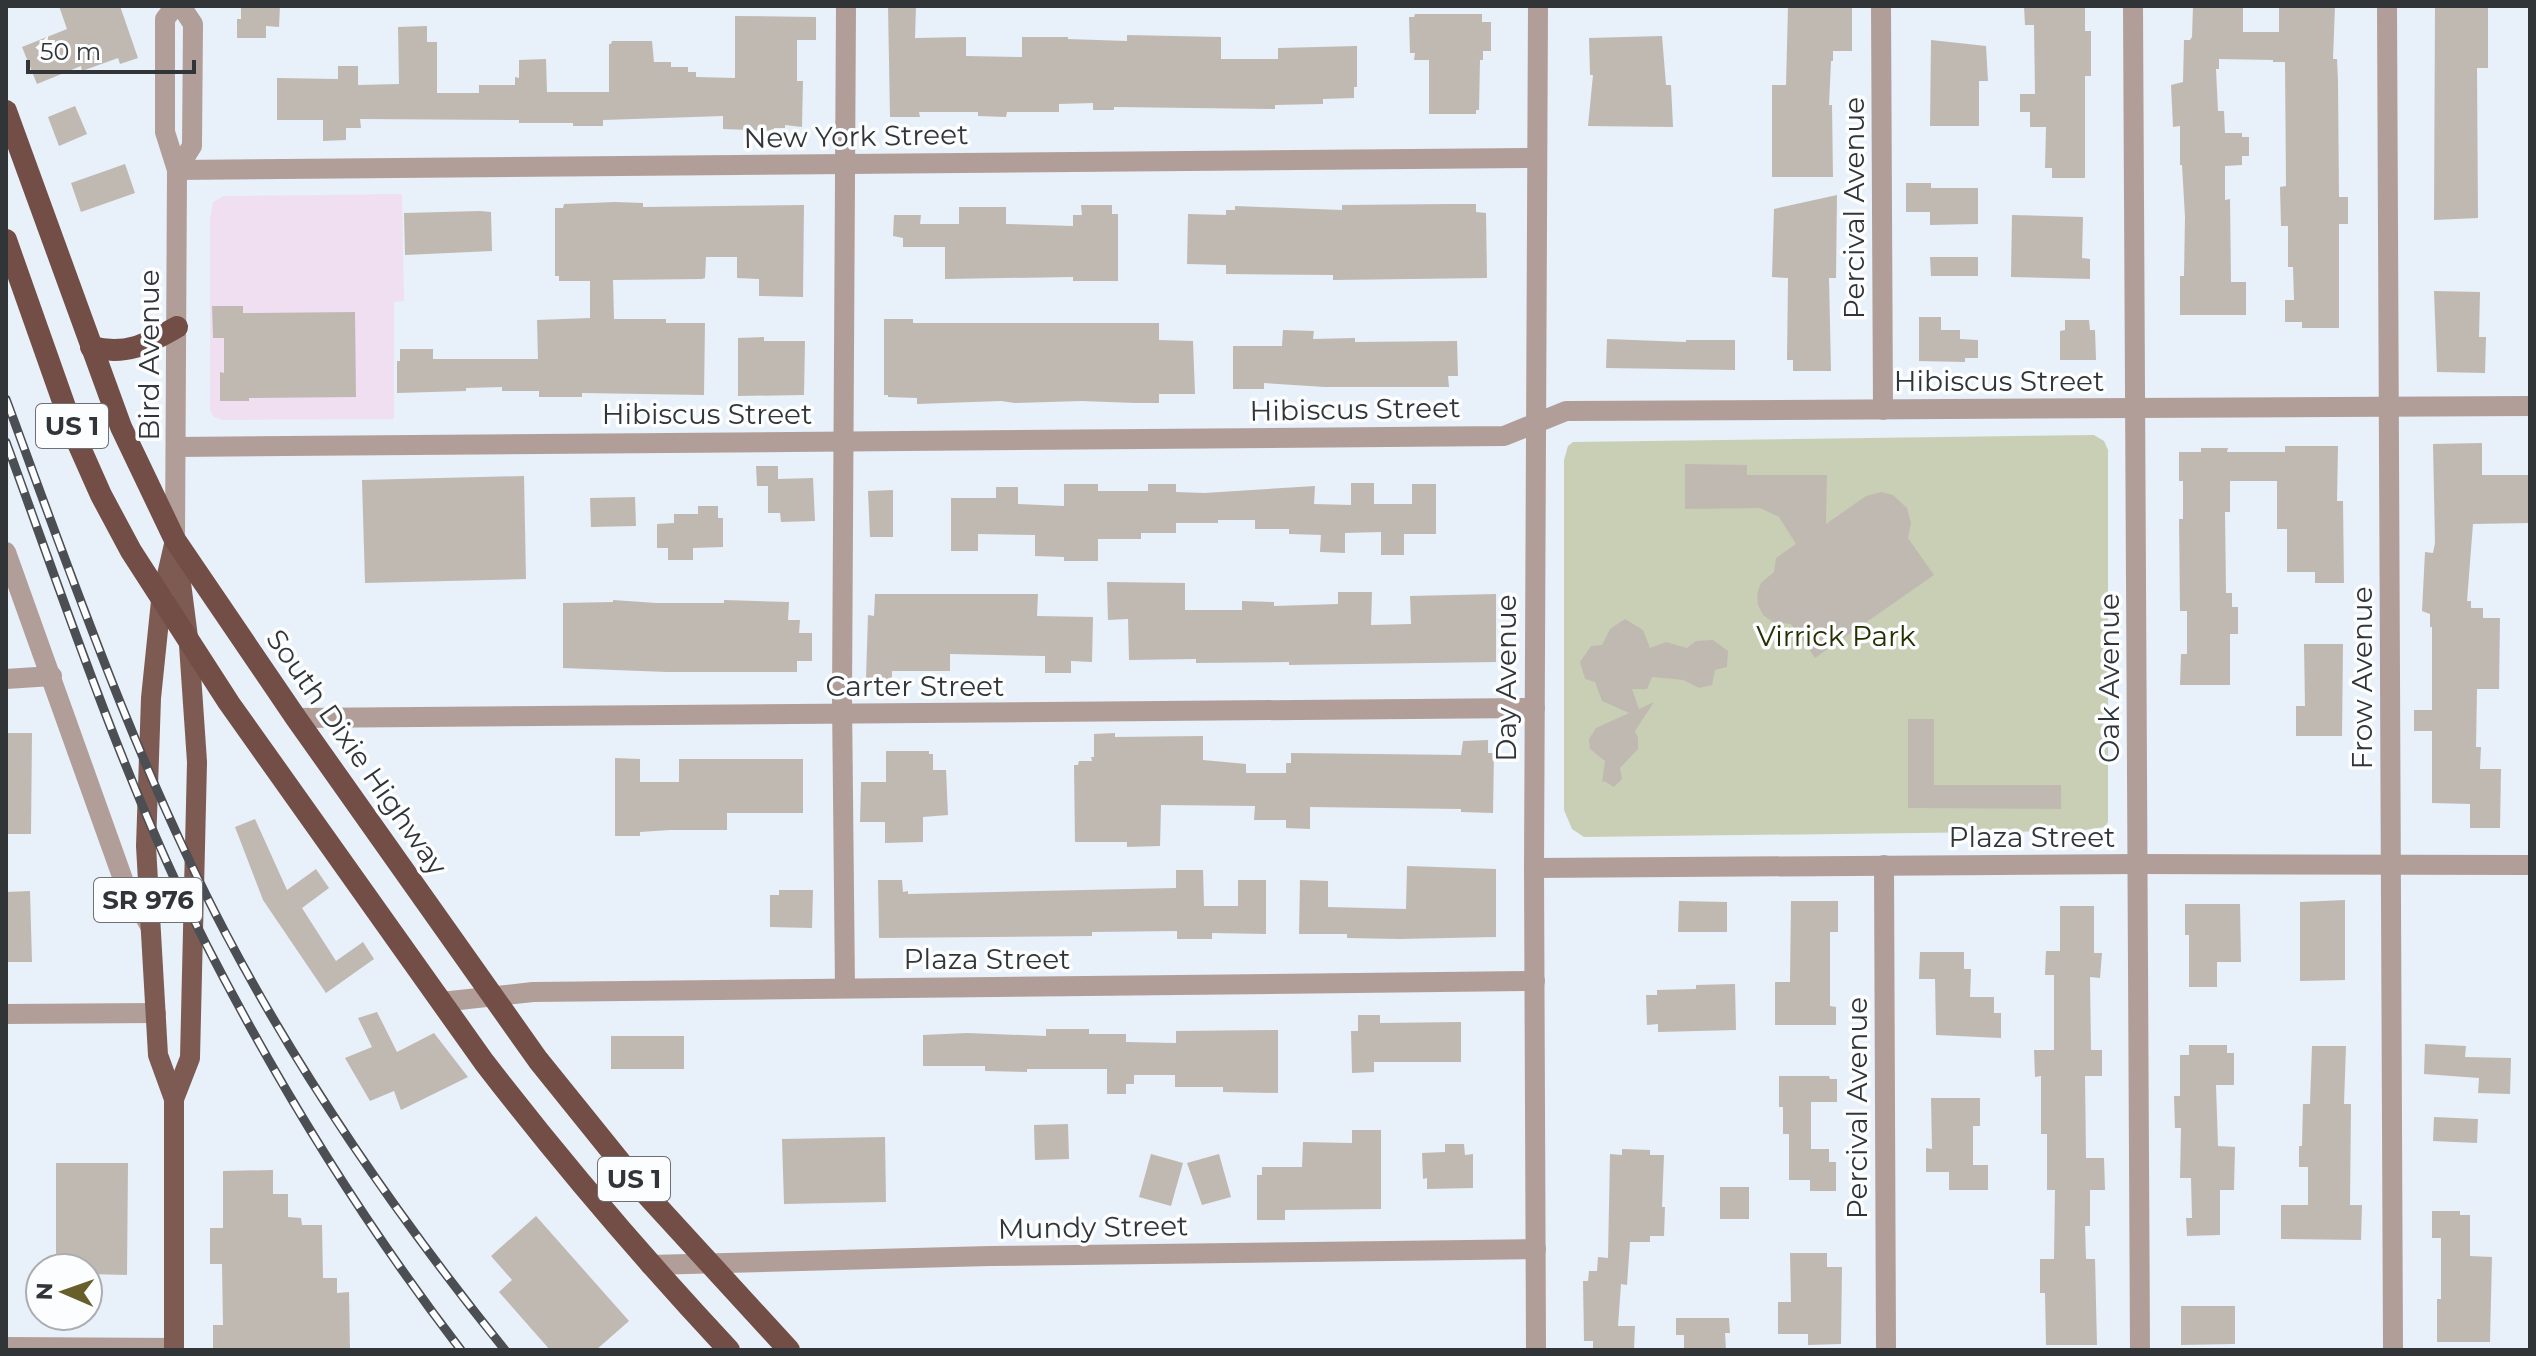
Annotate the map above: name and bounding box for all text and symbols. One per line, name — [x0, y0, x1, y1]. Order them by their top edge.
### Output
scale bar — [28, 24, 194, 74]
text: 50 m — [40, 37, 101, 66]
street label: Percival Avenue — [1837, 97, 1871, 319]
street label: New York Street — [743, 117, 969, 155]
street label: Bird Avenue — [132, 269, 166, 441]
street label: Hibiscus Street — [1894, 364, 2104, 398]
street label: Hibiscus Street — [1249, 390, 1461, 428]
street label: Hibiscus Street — [602, 397, 812, 431]
road number: US 1 — [36, 404, 108, 448]
street label: Frow Avenue — [2345, 586, 2379, 770]
street label: Oak Avenue — [2092, 593, 2126, 763]
street label: Day Avenue — [1489, 594, 1523, 762]
park label: Virrick Park — [1756, 619, 1916, 653]
street label: South Dixie Highway — [259, 623, 455, 882]
street label: Carter Street — [826, 669, 1004, 703]
street label: Plaza Street — [1949, 820, 2115, 854]
road number: SR 976 — [94, 878, 202, 922]
street label: Plaza Street — [904, 942, 1070, 976]
street label: Percival Avenue — [1840, 997, 1874, 1219]
road number: US 1 — [598, 1157, 670, 1201]
street label: Mundy Street — [997, 1208, 1189, 1246]
north arrow — [24, 1252, 104, 1332]
text: N — [31, 1282, 58, 1301]

